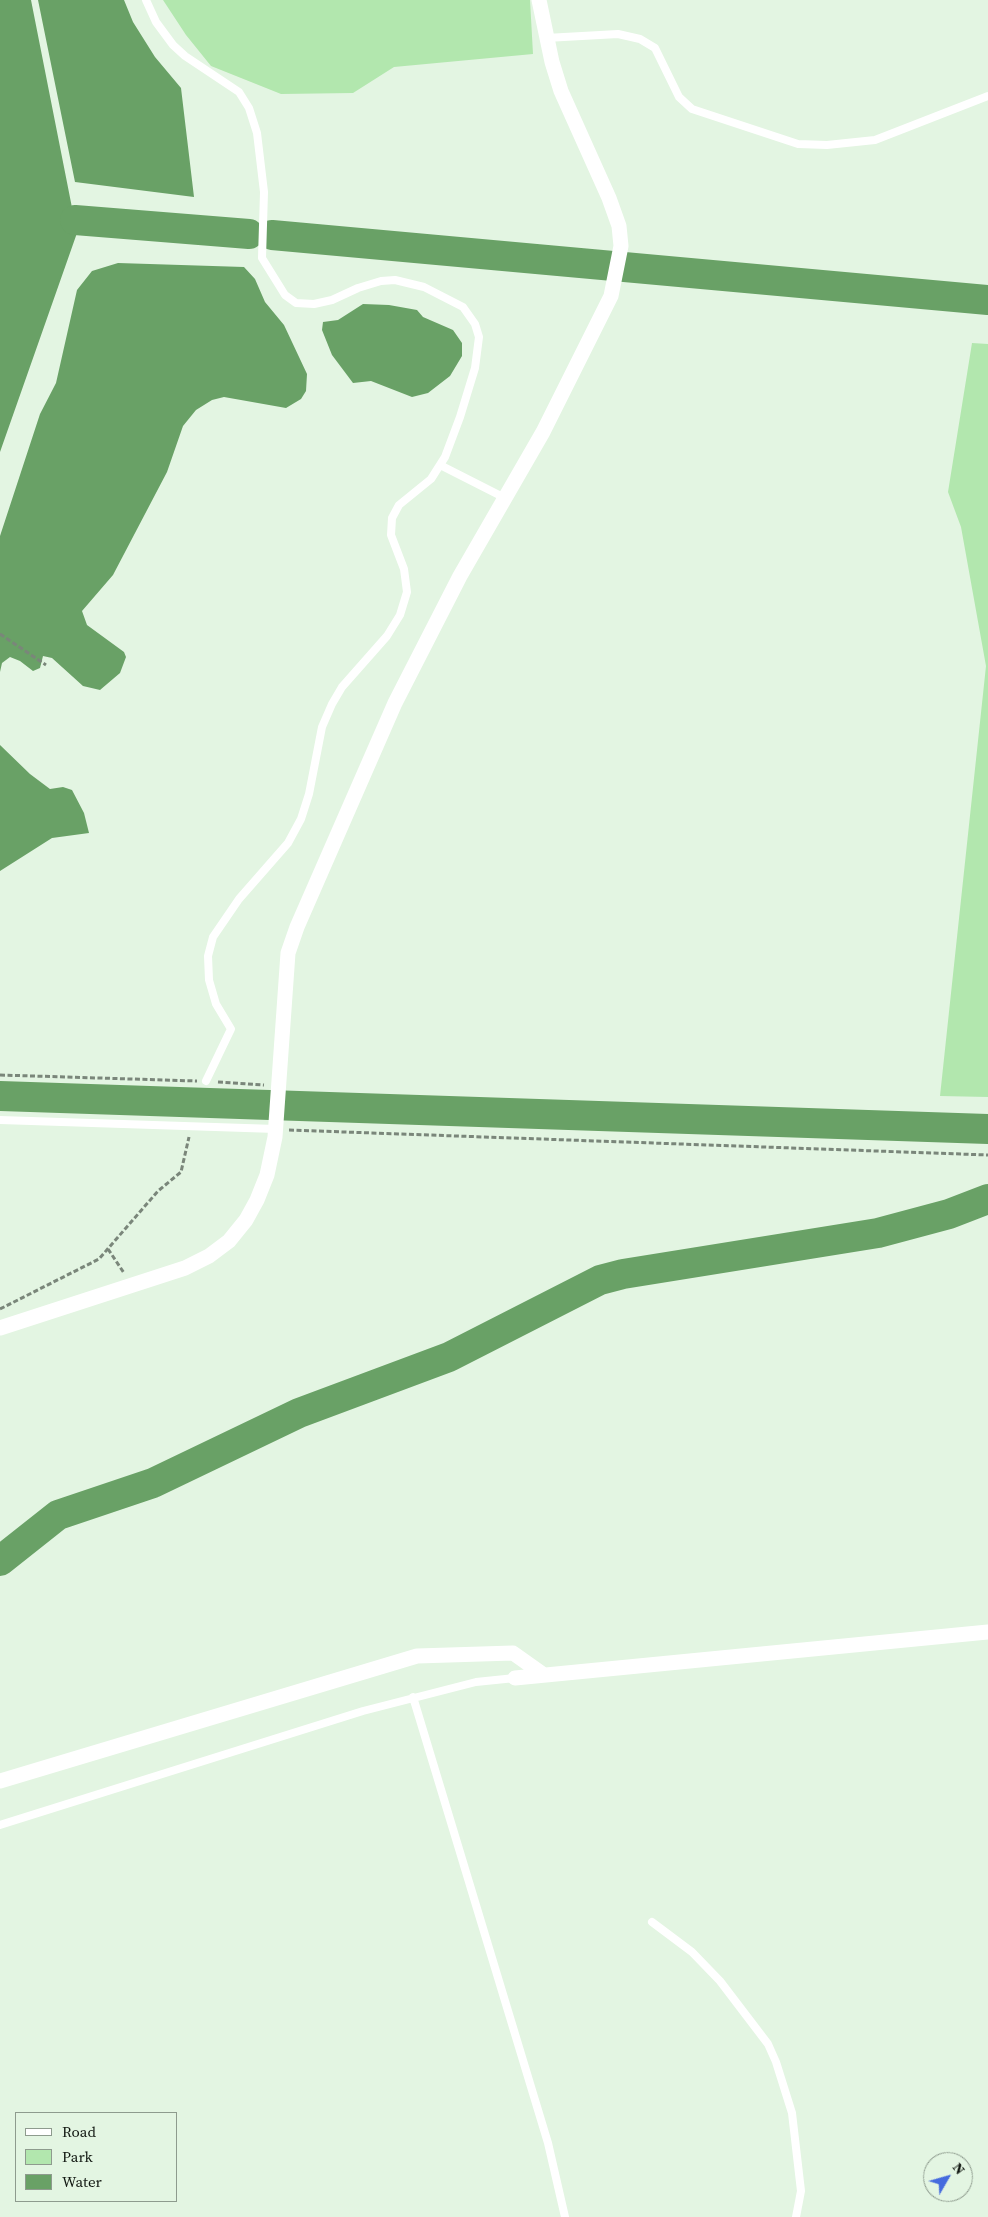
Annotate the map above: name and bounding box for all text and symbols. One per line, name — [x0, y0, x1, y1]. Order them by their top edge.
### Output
legend — [15, 2112, 178, 2202]
text: Road — [62, 2121, 96, 2142]
text: Park — [62, 2146, 93, 2167]
north arrow — [923, 2152, 973, 2202]
text: N — [948, 2158, 970, 2179]
text: Water — [62, 2171, 102, 2192]

